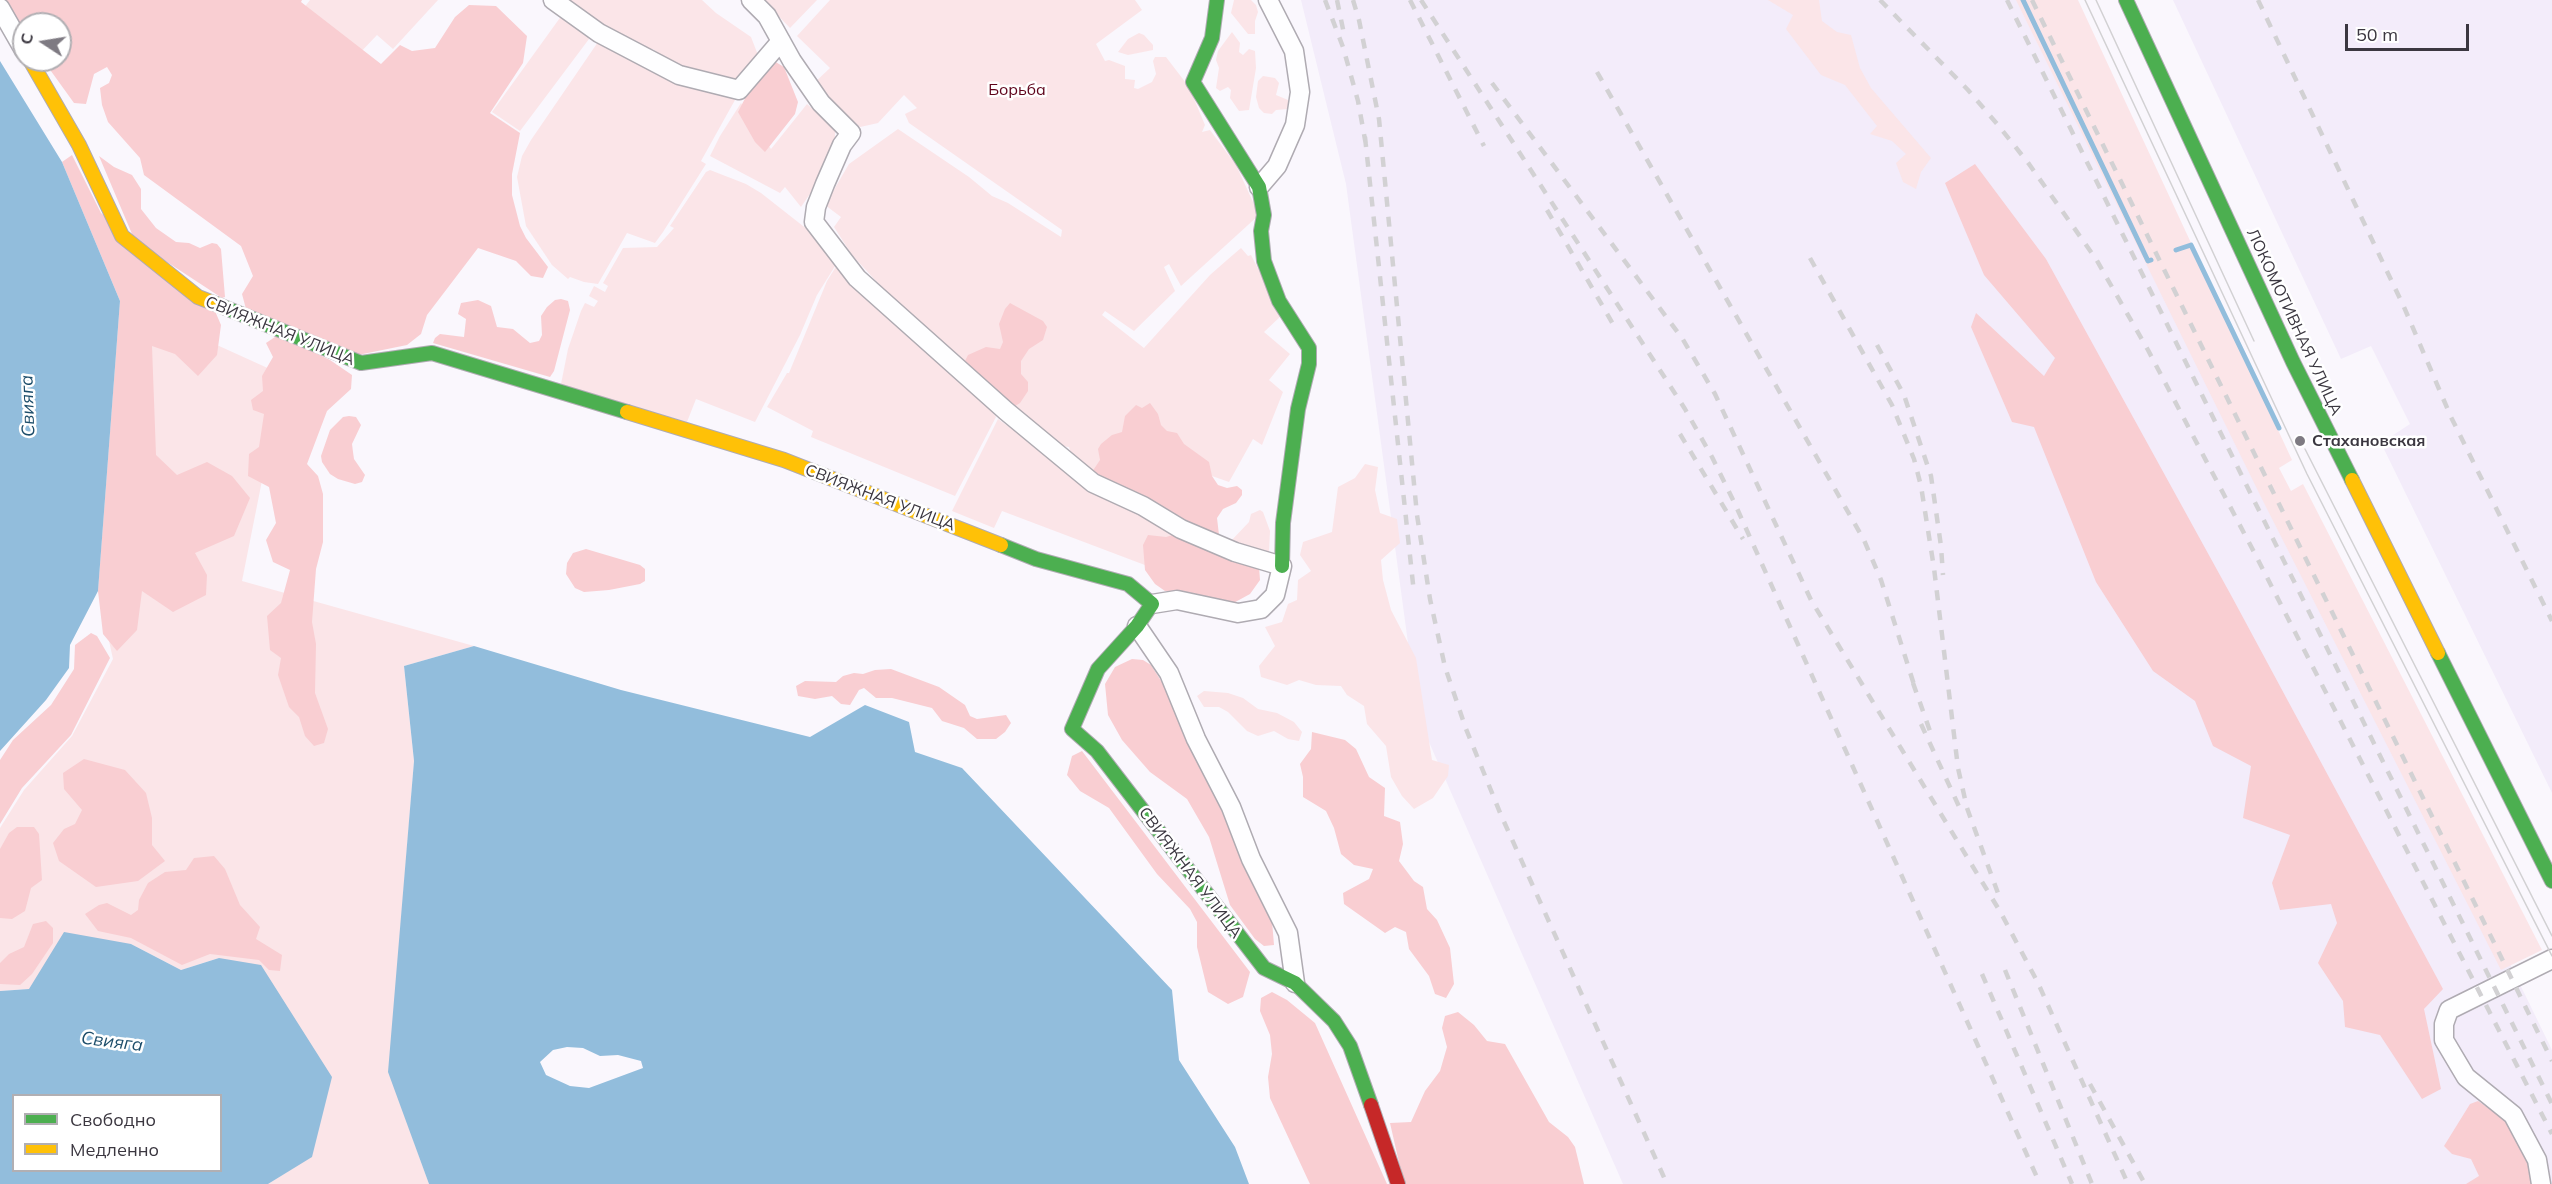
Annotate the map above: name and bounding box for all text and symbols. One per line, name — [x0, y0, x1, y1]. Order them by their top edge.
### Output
north arrow — [12, 12, 72, 72]
scale bar — [2348, 12, 2472, 50]
text: 50 m — [2356, 23, 2398, 46]
text: С — [15, 31, 37, 46]
park label: Борьба — [988, 80, 1046, 100]
street label: ЛОКОМОТИВНАЯ УЛИЦА — [2242, 226, 2346, 418]
street label: СВИЯЖНАЯ УЛИЦА — [203, 292, 357, 370]
water label: Свияга — [16, 375, 40, 437]
place label: Стахановская — [2312, 431, 2425, 451]
marker: Стахановская — [2293, 434, 2307, 448]
street label: СВИЯЖНАЯ УЛИЦА — [802, 460, 958, 536]
street label: СВИЯЖНАЯ УЛИЦА — [1134, 804, 1246, 942]
water label: Свияга — [80, 1028, 144, 1056]
legend — [12, 1094, 222, 1172]
text: Свободно — [70, 1108, 156, 1131]
text: Медленно — [70, 1138, 159, 1161]

